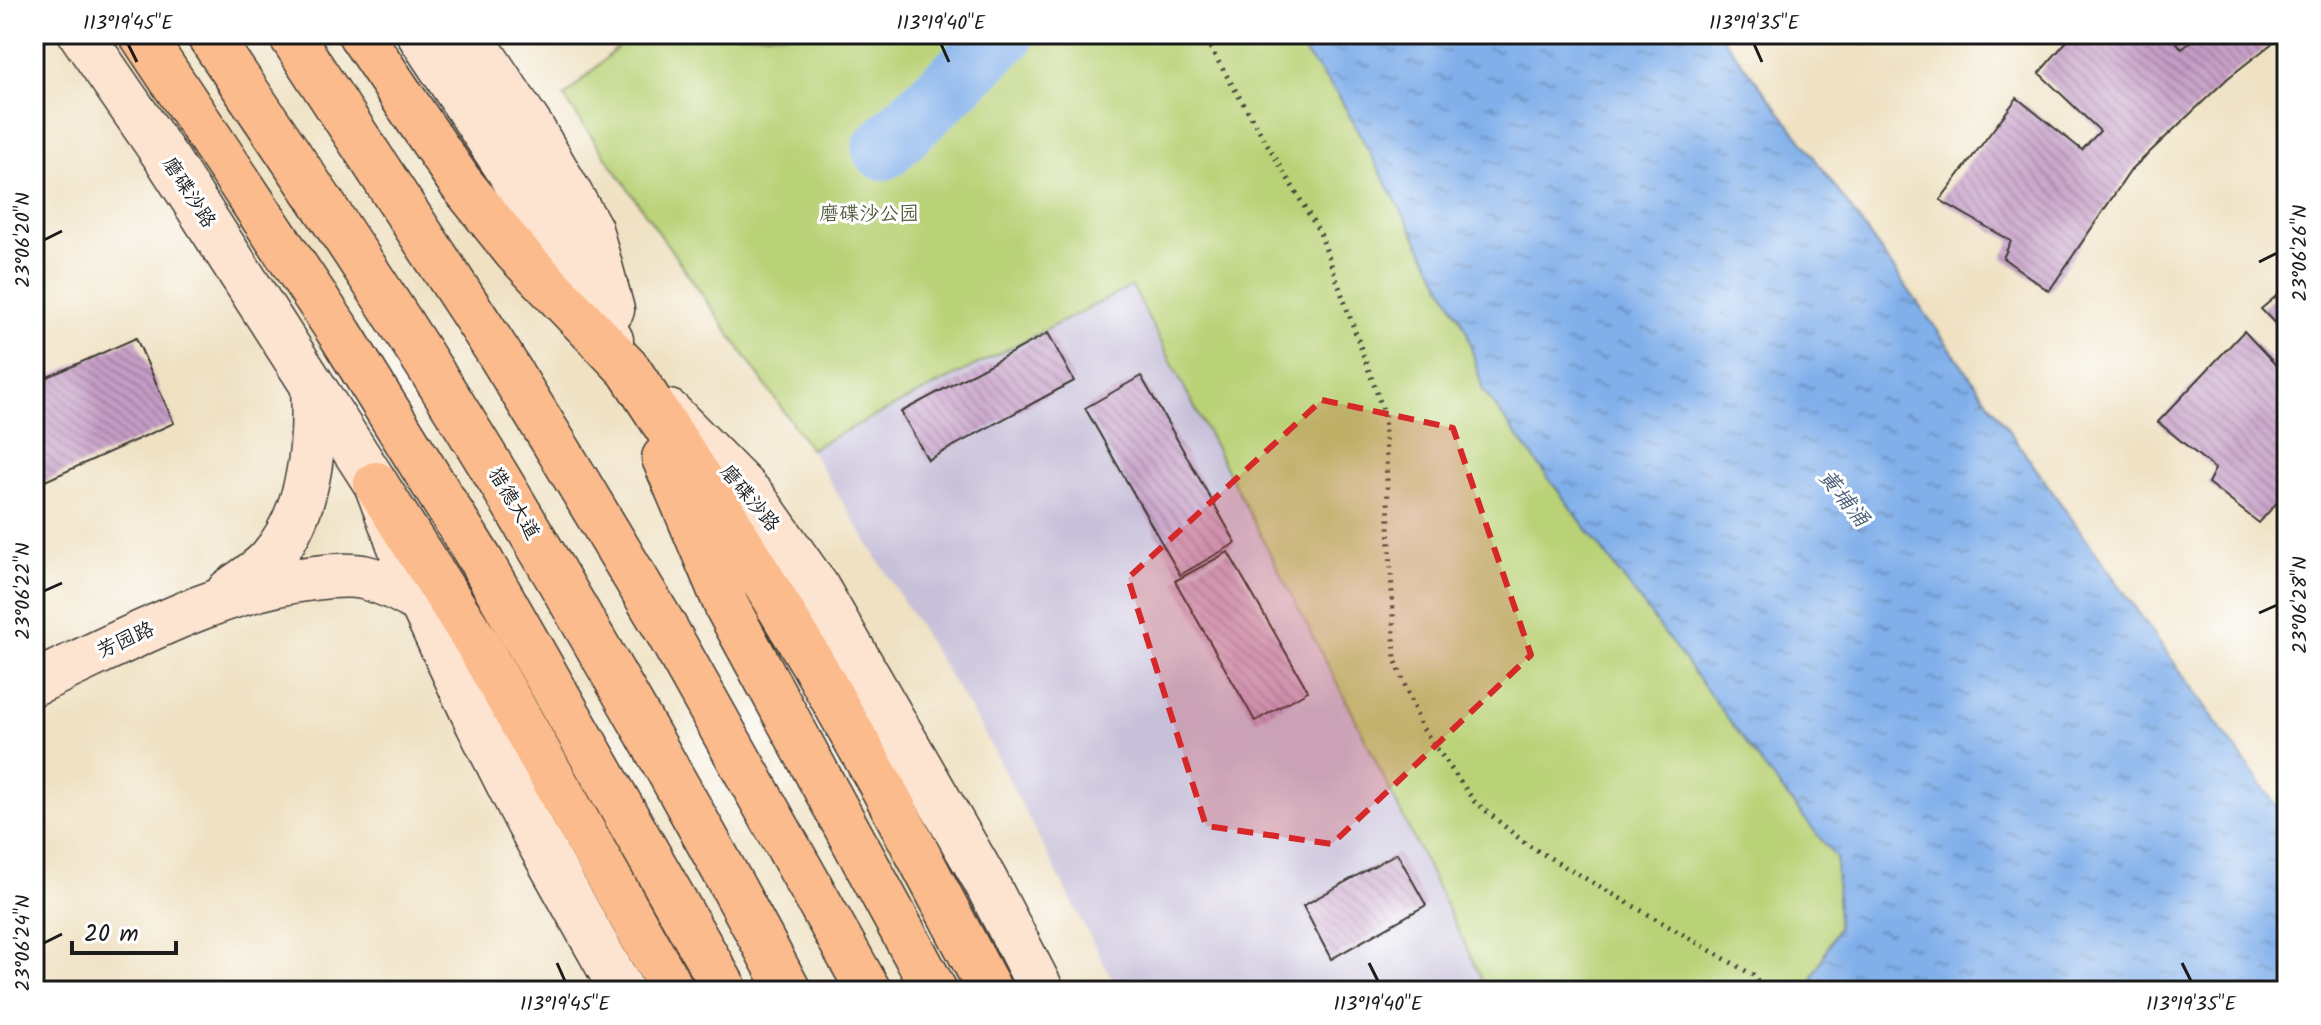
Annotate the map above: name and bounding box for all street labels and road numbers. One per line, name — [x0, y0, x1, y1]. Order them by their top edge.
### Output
street label: 磨碟沙路 — [153, 151, 224, 236]
street label: 磨碟沙路 — [711, 458, 788, 541]
street label: 猎德大道 — [479, 461, 547, 547]
street label: 芳园路 — [92, 614, 161, 668]

